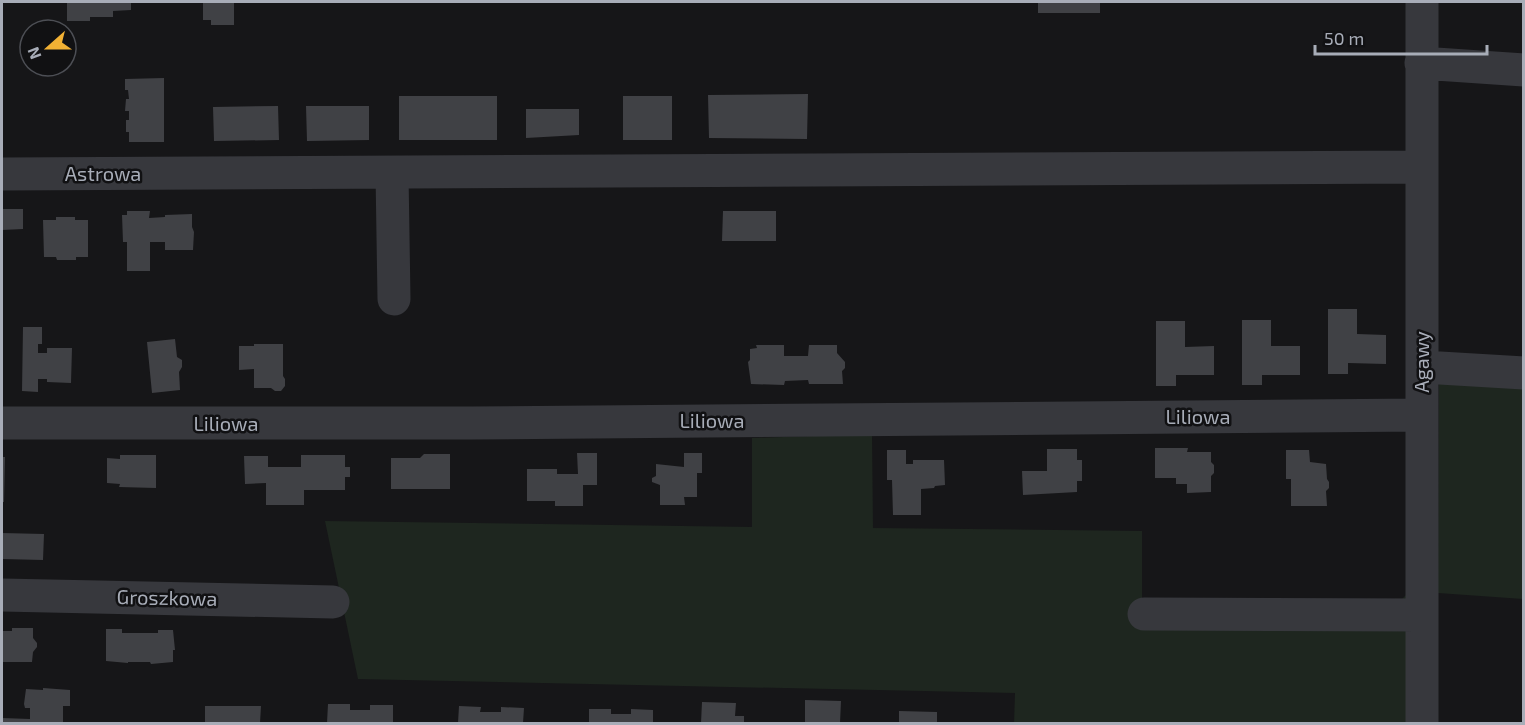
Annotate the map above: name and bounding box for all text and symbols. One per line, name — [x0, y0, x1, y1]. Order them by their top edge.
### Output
north arrow — [18, 18, 78, 78]
scale bar — [1315, 18, 1488, 56]
text: 50 m — [1324, 27, 1364, 49]
text: N — [23, 45, 44, 62]
street label: Astrowa — [65, 161, 141, 185]
street label: Agawy — [1409, 331, 1433, 393]
street label: Liliowa — [1166, 404, 1230, 428]
street label: Liliowa — [680, 408, 744, 432]
street label: Liliowa — [194, 411, 258, 435]
street label: Groszkowa — [117, 584, 218, 610]

